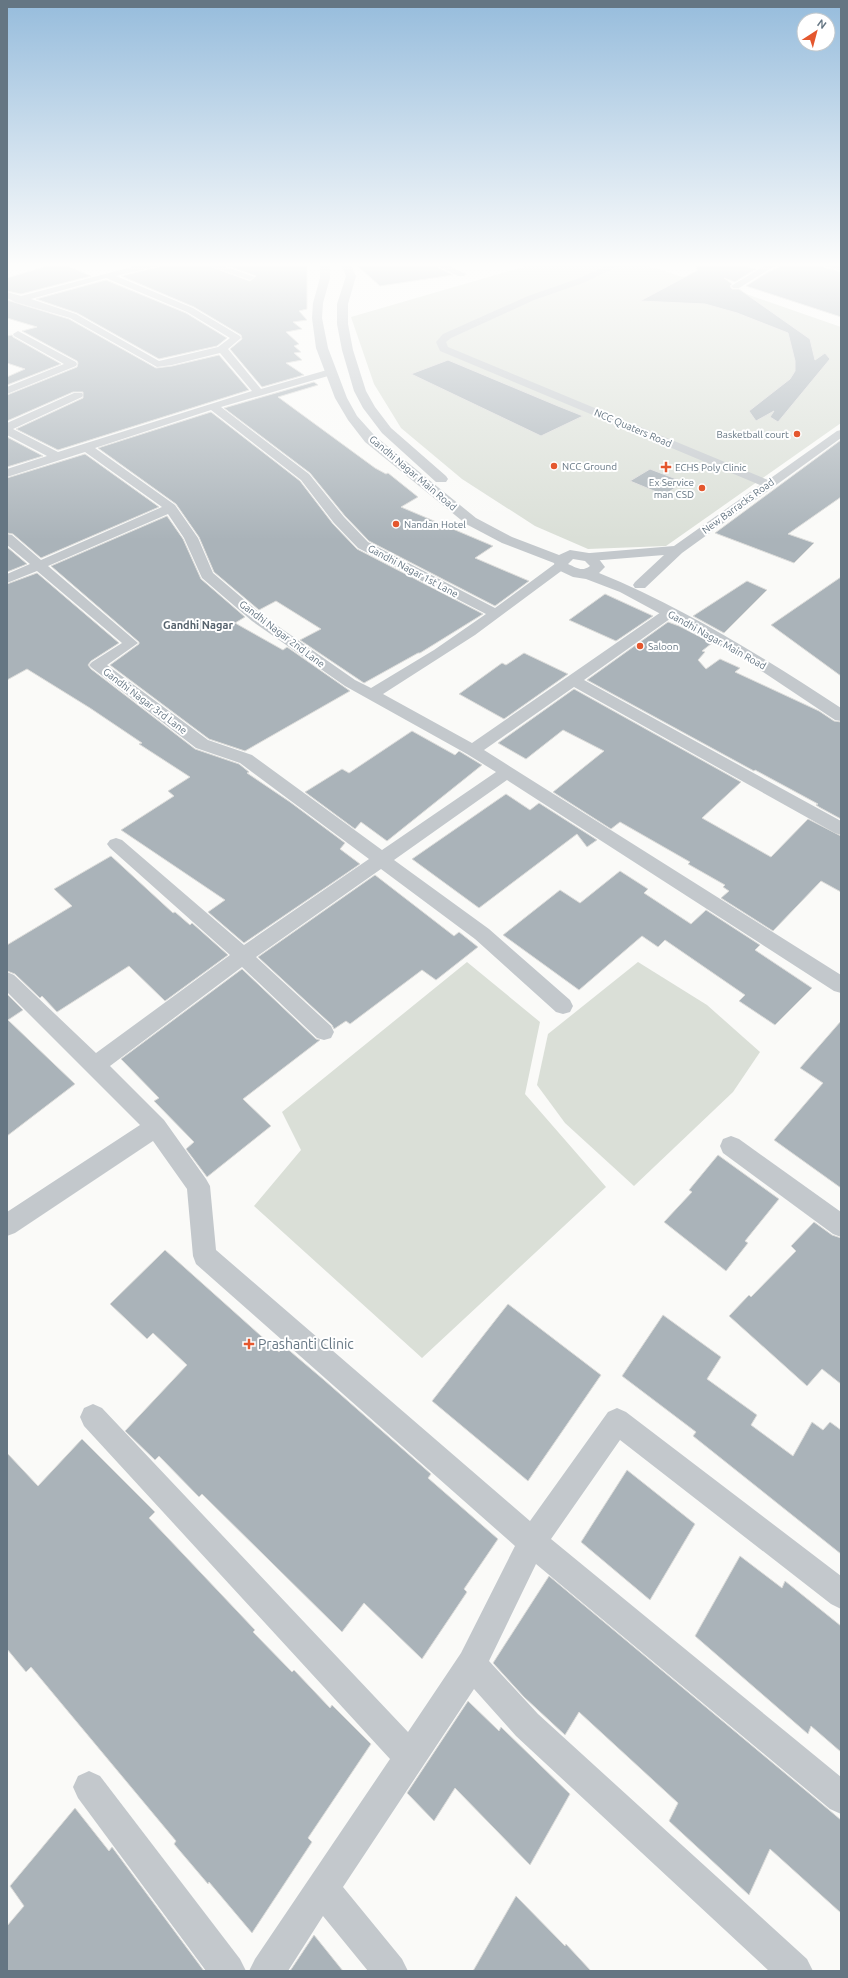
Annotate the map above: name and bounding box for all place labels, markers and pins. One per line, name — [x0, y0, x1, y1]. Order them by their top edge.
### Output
place label: Basketball court — [716, 429, 789, 440]
marker: Basketball court — [792, 429, 802, 439]
marker: NCC Ground — [549, 461, 559, 471]
place label: NCC Ground — [562, 461, 617, 472]
marker: ECHS Poly Clinic — [660, 461, 672, 473]
place label: ECHS Poly Clinic — [675, 462, 747, 473]
place label: Ex Service man CSD — [649, 477, 694, 500]
marker: Ex Service man CSD — [697, 483, 707, 493]
marker: Nandan Hotel — [391, 519, 401, 529]
place label: Nandan Hotel — [404, 519, 466, 530]
marker: Saloon — [635, 641, 645, 651]
place label: Saloon — [648, 641, 678, 652]
place label: Prashanti Clinic — [258, 1336, 354, 1352]
marker: Prashanti Clinic — [243, 1338, 255, 1350]

